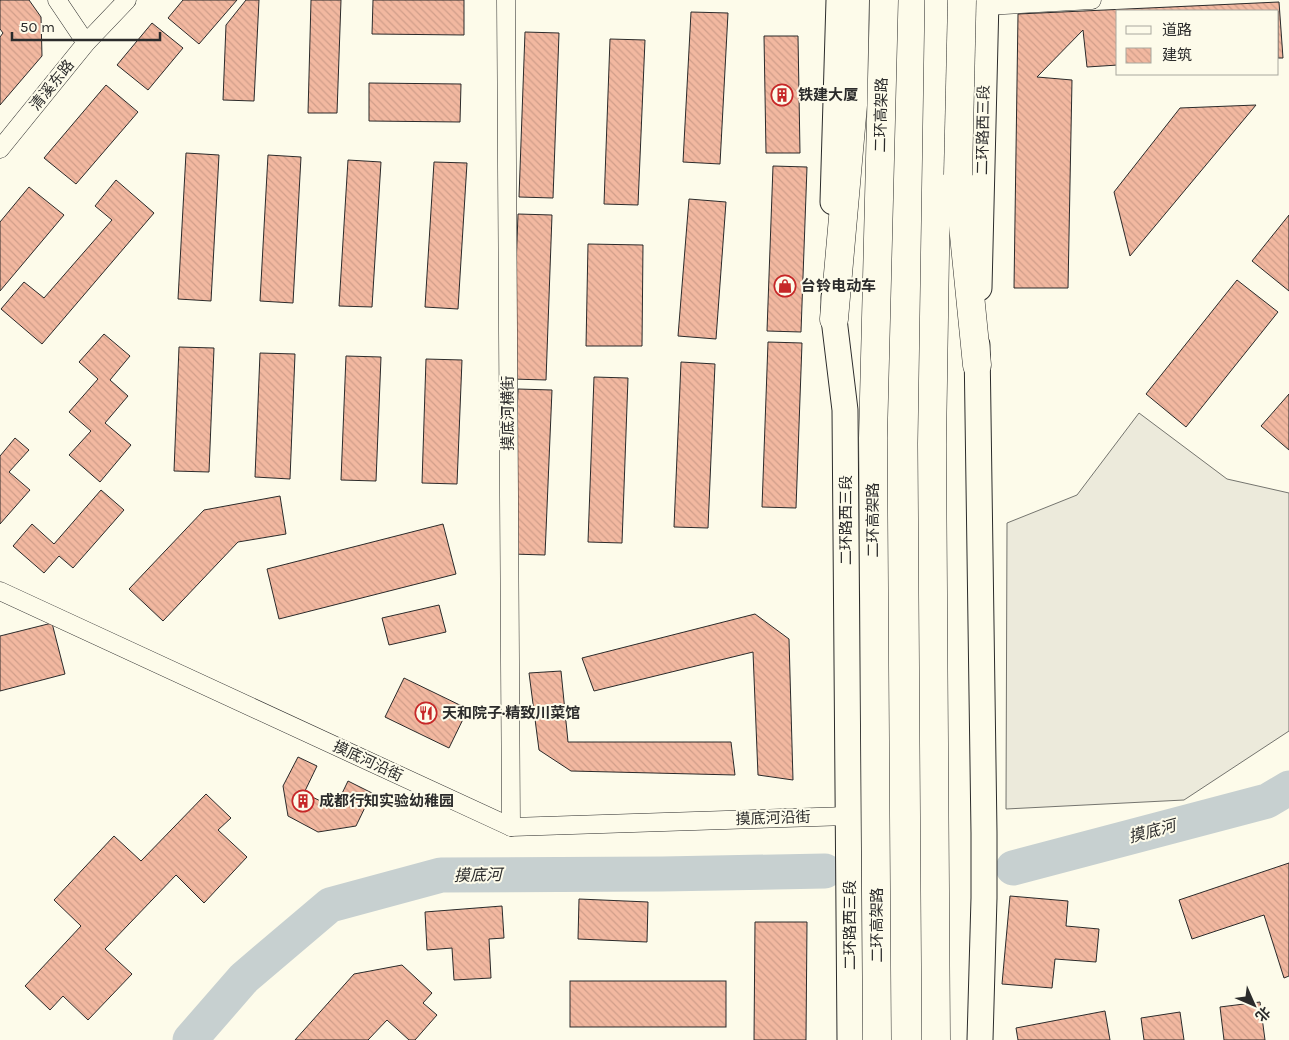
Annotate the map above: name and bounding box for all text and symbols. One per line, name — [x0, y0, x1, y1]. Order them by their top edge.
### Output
scale bar — [12, 10, 160, 42]
legend — [1116, 10, 1279, 75]
text: 50 m — [20, 18, 55, 36]
text: 道路 — [1162, 21, 1192, 39]
text: 建筑 — [1162, 46, 1192, 64]
street label: 清溪东路 — [26, 56, 78, 114]
street label: 二环高架路 — [871, 77, 891, 153]
building icon: 铁建大厦 — [770, 83, 794, 107]
street label: 二环路西三段 — [973, 85, 993, 175]
place label: 铁建大厦 — [798, 86, 858, 104]
shop icon: 台铃电动车 — [773, 274, 797, 298]
place label: 台铃电动车 — [801, 277, 876, 295]
street label: 摸底河横街 — [499, 375, 517, 451]
street label: 二环路西三段 — [837, 475, 855, 565]
street label: 二环高架路 — [864, 482, 882, 558]
restaurant icon: 天和院子·精致川菜馆 — [414, 701, 438, 725]
place label: 天和院子·精致川菜馆 — [442, 704, 580, 722]
street label: 摸底河沿街 — [330, 737, 406, 785]
building icon: 成都行知实验幼稚园 — [291, 789, 315, 813]
place label: 成都行知实验幼稚园 — [319, 792, 454, 810]
street label: 摸底河沿街 — [735, 808, 811, 828]
water label: 摸底河 — [1126, 815, 1181, 846]
water label: 摸底河 — [454, 865, 505, 885]
street label: 二环路西三段 — [841, 880, 859, 970]
street label: 二环高架路 — [868, 887, 886, 963]
north arrow — [1229, 980, 1279, 1030]
text: 北 — [1252, 1003, 1274, 1025]

